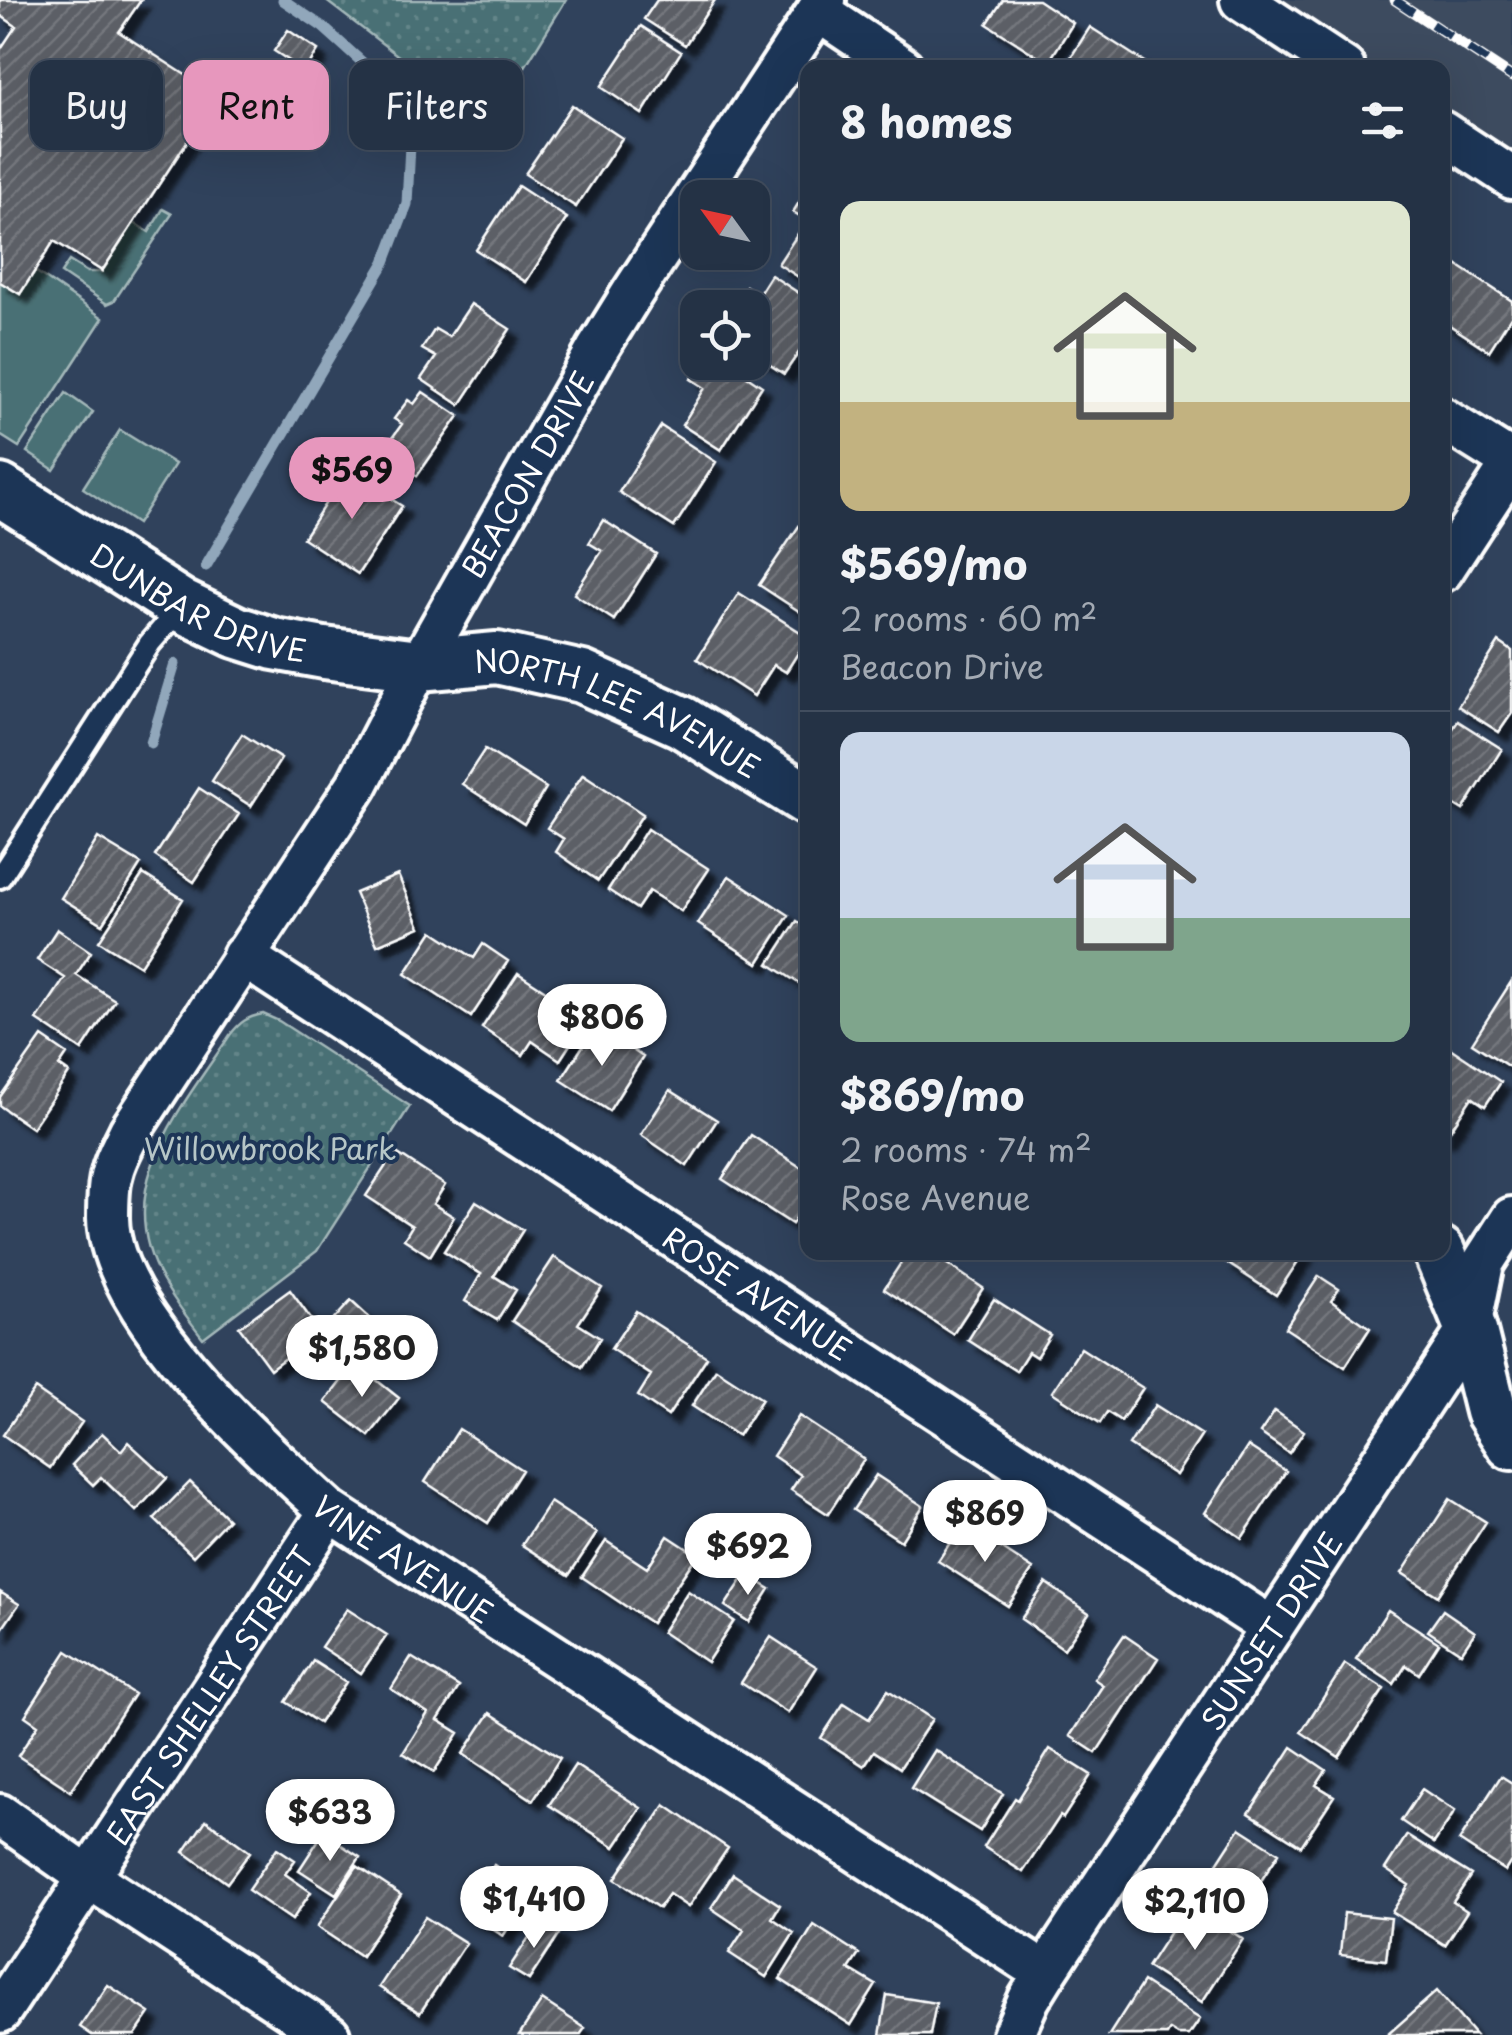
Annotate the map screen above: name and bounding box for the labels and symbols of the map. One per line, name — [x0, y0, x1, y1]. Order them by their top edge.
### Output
north arrow — [680, 180, 770, 270]
street label: BEACON DRIVE — [450, 362, 604, 586]
pin: $569 — [293, 437, 411, 522]
street label: DUNBAR DRIVE — [82, 531, 310, 672]
street label: NORTH LEE AVENUE — [472, 636, 769, 788]
pin: $806 — [543, 984, 661, 1069]
park label: Willowbrook Park — [144, 1125, 396, 1170]
street label: ROSE AVENUE — [655, 1214, 861, 1371]
pin: $1,580 — [281, 1315, 443, 1400]
pin: $869 — [926, 1480, 1044, 1565]
street label: VINE AVENUE — [303, 1484, 503, 1634]
pin: $692 — [689, 1513, 807, 1598]
street label: SUNSET DRIVE — [1189, 1522, 1352, 1738]
street label: EAST SHELLEY STREET — [94, 1536, 324, 1853]
pin: $633 — [271, 1779, 389, 1864]
pin: $1,410 — [453, 1866, 615, 1951]
pin: $2,110 — [1114, 1868, 1276, 1953]

